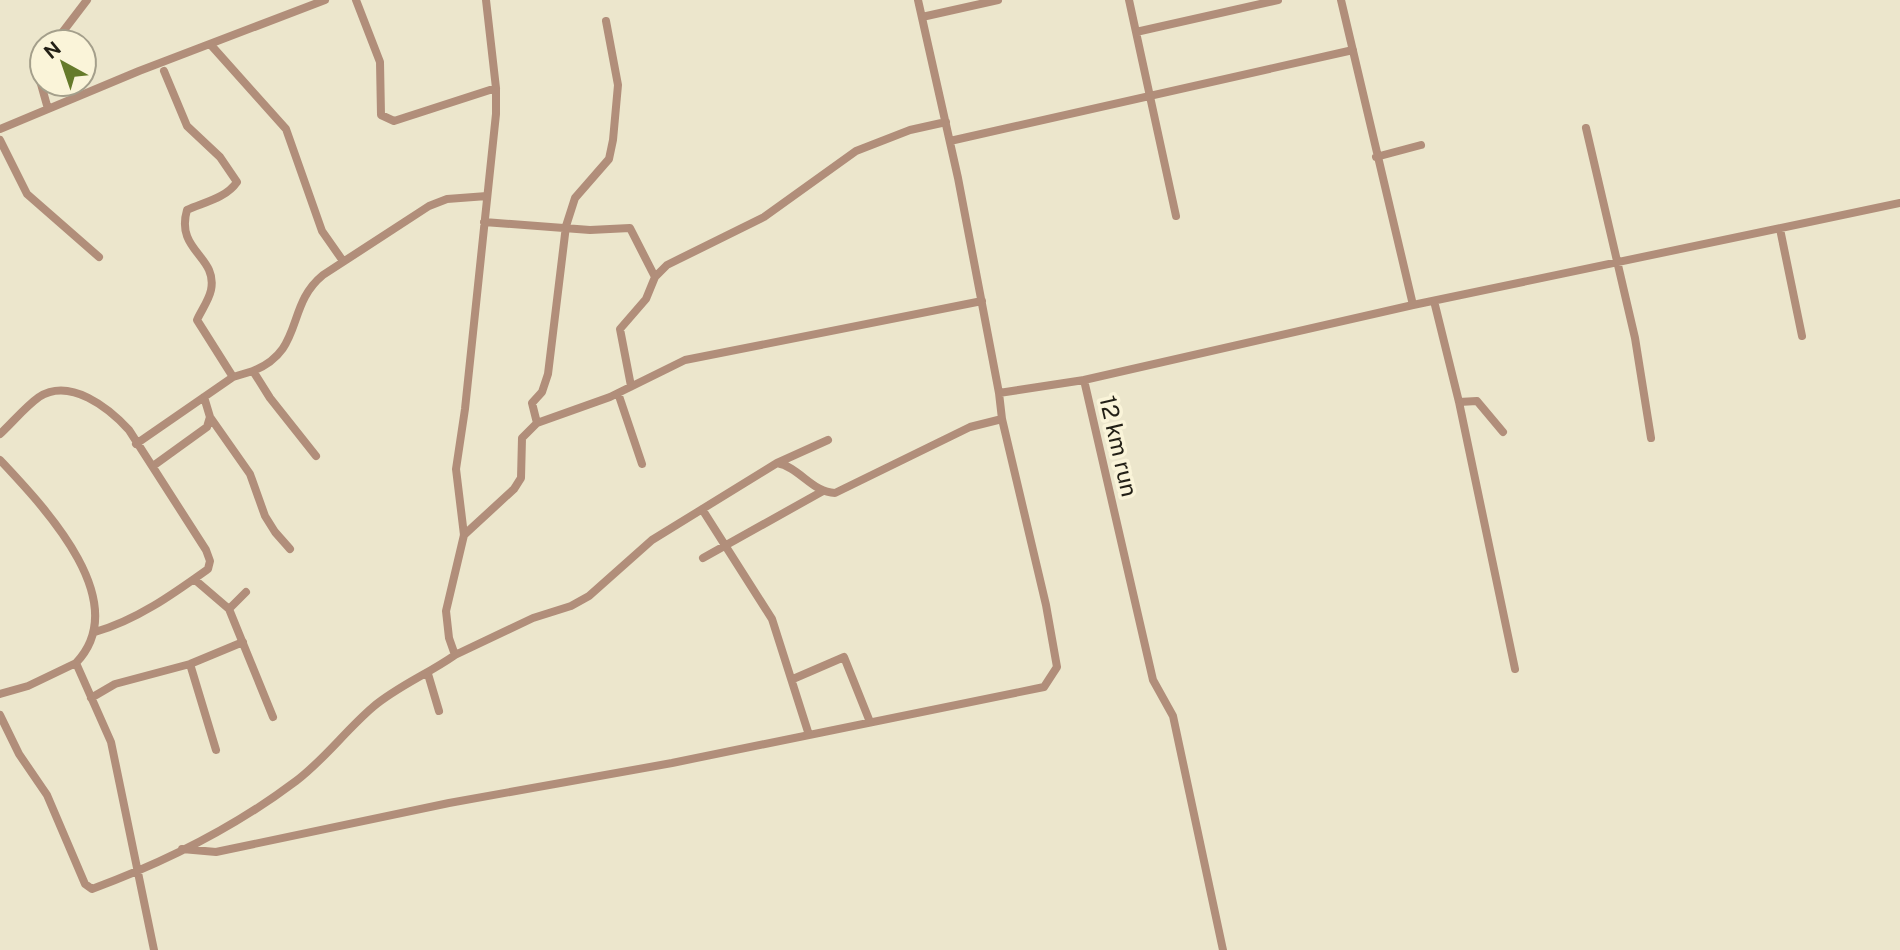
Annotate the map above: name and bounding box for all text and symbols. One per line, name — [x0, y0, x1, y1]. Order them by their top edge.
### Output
north arrow — [28, 28, 98, 98]
text: N — [39, 37, 65, 63]
street label: 12 km run — [1094, 393, 1144, 499]

